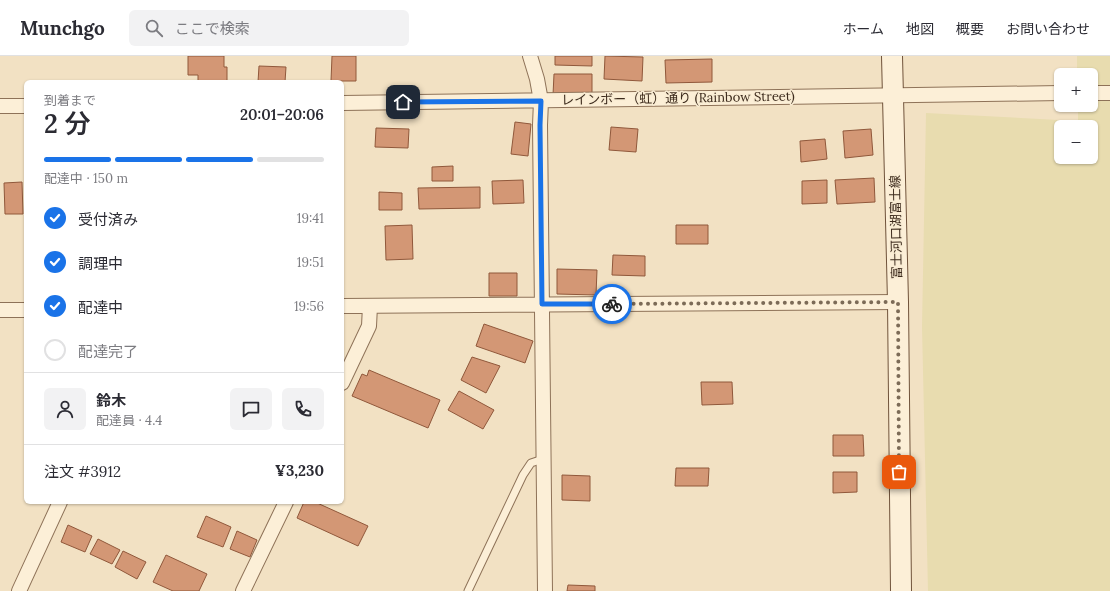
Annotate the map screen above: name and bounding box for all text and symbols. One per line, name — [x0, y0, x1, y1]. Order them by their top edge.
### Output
search box — [129, 10, 409, 46]
text: Munchgo — [20, 16, 105, 40]
icon: search — [143, 17, 165, 39]
text: ここで検索 — [175, 19, 250, 38]
text: ホーム — [842, 20, 884, 38]
text: 地図 — [906, 20, 934, 38]
text: 概要 — [956, 20, 984, 38]
text: お問い合わせ — [1006, 20, 1090, 38]
map controls — [1054, 68, 1098, 164]
button: + — [1054, 68, 1098, 112]
pin — [386, 85, 420, 119]
street label: レインボー（虹）通り (Rainbow Street) — [561, 87, 795, 109]
icon: home — [392, 91, 414, 113]
text: 到着まで — [44, 92, 96, 109]
text: 20:01–20:06 — [240, 105, 324, 124]
text: 2 分 — [44, 107, 91, 140]
button: − — [1054, 120, 1098, 164]
text: 配達中 · 150 m — [44, 170, 128, 187]
street label: 富士河口湖富士線 — [887, 175, 905, 279]
icon: check — [44, 207, 66, 229]
text: 受付済み — [78, 210, 138, 229]
text: 19:41 — [297, 210, 324, 227]
icon: check — [44, 251, 66, 273]
text: 調理中 — [78, 254, 123, 273]
text: 19:51 — [297, 254, 324, 271]
courier — [592, 284, 632, 324]
icon: bike — [601, 293, 623, 315]
icon: check — [44, 295, 66, 317]
text: 配達中 — [78, 298, 123, 317]
text: 19:56 — [294, 298, 324, 315]
text: 配達完了 — [78, 342, 138, 361]
button: person — [44, 388, 86, 430]
button: chat — [230, 388, 272, 430]
button: phone — [282, 388, 324, 430]
text: 鈴木 — [96, 391, 126, 410]
text: 配達員 · 4.4 — [96, 412, 162, 429]
pin — [882, 455, 916, 489]
text: ¥3,230 — [275, 461, 324, 480]
icon: bag — [888, 461, 910, 483]
text: 注文 #3912 — [44, 462, 121, 481]

